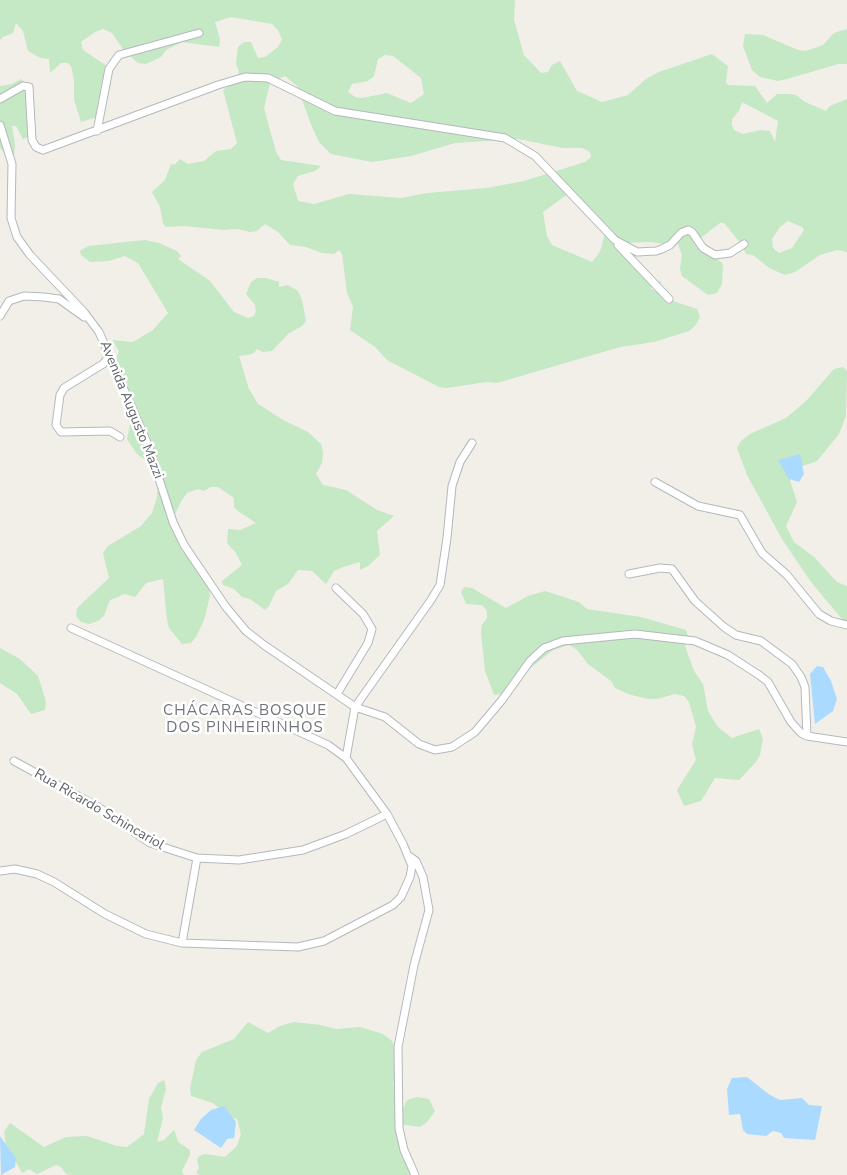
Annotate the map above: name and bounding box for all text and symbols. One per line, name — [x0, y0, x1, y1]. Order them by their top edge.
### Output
street label: Avenida Augusto Mazzi — [96, 339, 166, 481]
district label: CHÁCARAS BOSQUE DOS PINHEIRINHOS — [161, 702, 329, 737]
street label: Rua Ricardo Schincariol — [31, 766, 167, 854]

